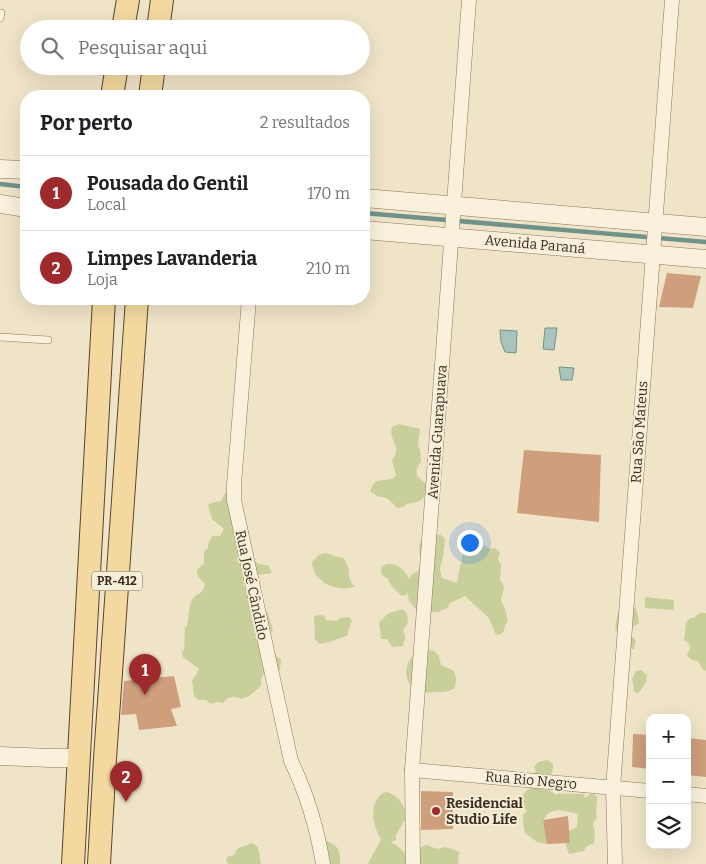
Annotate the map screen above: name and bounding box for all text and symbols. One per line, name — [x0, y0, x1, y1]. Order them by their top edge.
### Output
search box — [20, 20, 370, 75]
icon: search — [38, 34, 66, 62]
text: Pesquisar aqui — [78, 36, 207, 59]
text: Por perto — [40, 110, 133, 136]
text: 2 resultados — [260, 113, 350, 132]
text: Pousada do Gentil — [87, 172, 249, 195]
text: 1 — [53, 184, 59, 203]
text: 170 m — [307, 184, 350, 203]
text: Local — [87, 195, 126, 214]
street label: Avenida Paraná — [484, 232, 586, 257]
text: Limpes Lavanderia — [87, 247, 257, 270]
text: 2 — [51, 259, 61, 278]
text: 210 m — [306, 259, 350, 278]
text: Loja — [87, 270, 118, 289]
street label: Avenida Guarapuava — [424, 364, 451, 500]
street label: Rua São Mateus — [627, 380, 652, 484]
street label: Rua José Cândido — [232, 529, 271, 642]
your location — [457, 530, 483, 556]
road number: PR-412 — [92, 572, 142, 590]
pin: 1 — [129, 654, 161, 695]
map controls — [646, 714, 691, 849]
button: + — [646, 714, 691, 759]
button: − — [646, 759, 691, 804]
pin: 2 — [110, 761, 142, 802]
street label: Rua Rio Negro — [484, 768, 578, 793]
place label: Residencial Studio Life — [446, 795, 524, 828]
button: layers — [646, 804, 691, 849]
marker: Residencial Studio Life — [430, 805, 442, 817]

